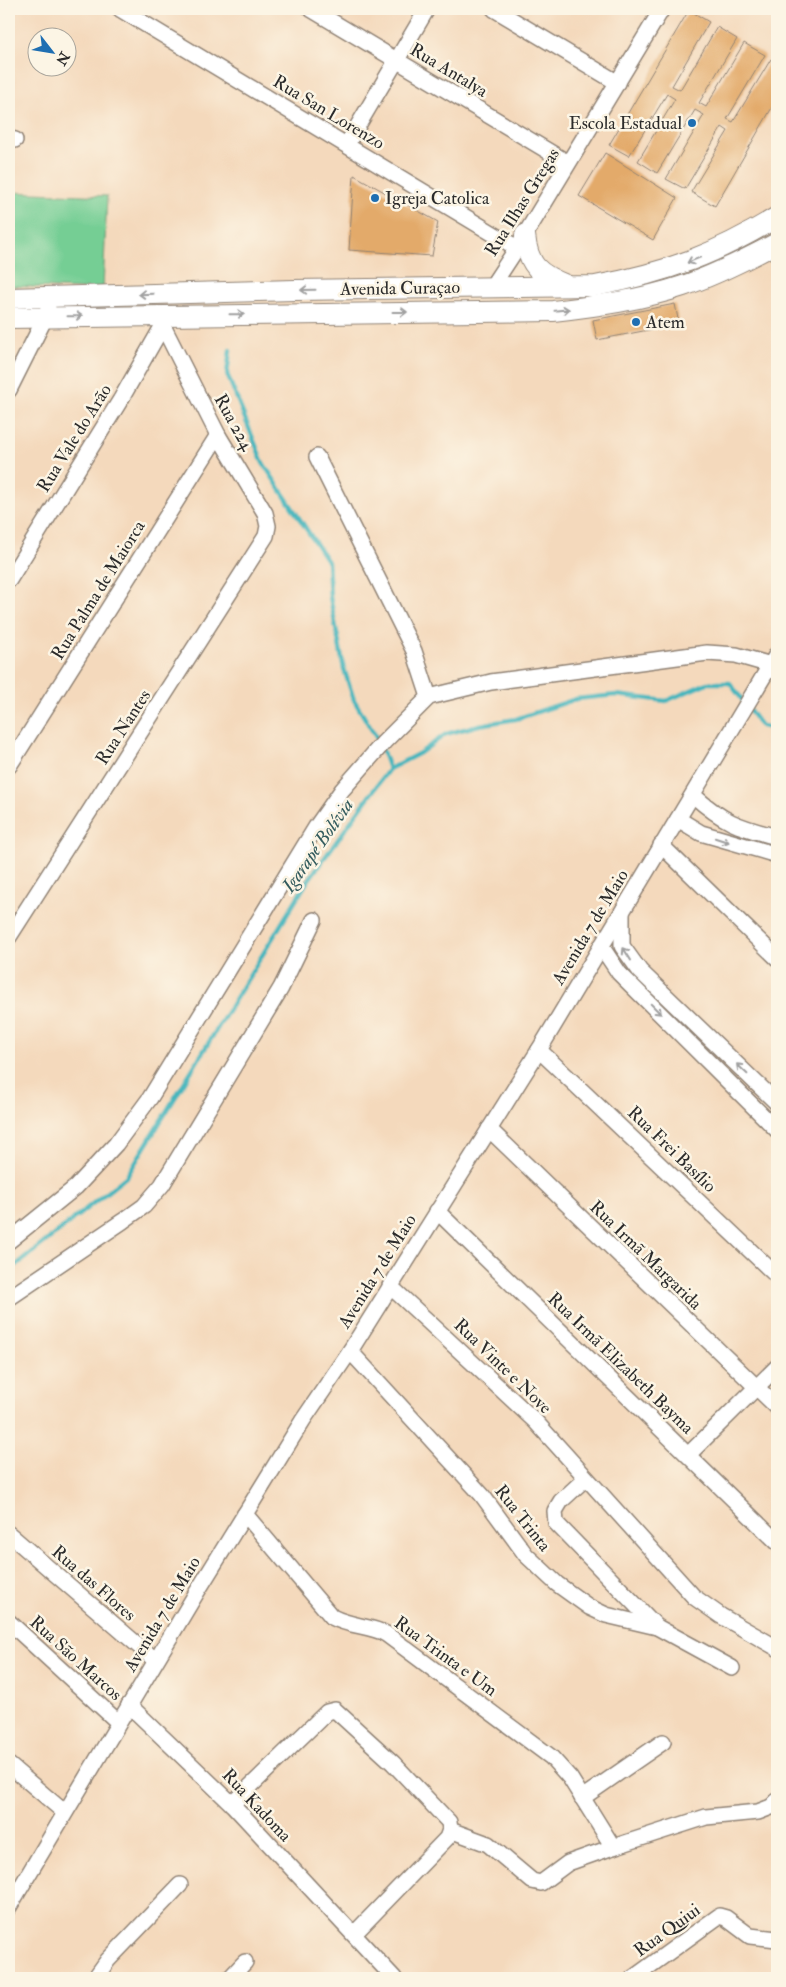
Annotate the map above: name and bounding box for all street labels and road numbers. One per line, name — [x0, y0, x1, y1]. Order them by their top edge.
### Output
street label: Rua Antalya — [406, 38, 492, 103]
street label: Rua San Lorenzo — [269, 70, 389, 155]
street label: Rua Ilhas Gregas — [480, 144, 565, 261]
street label: Avenida Curaçao — [339, 276, 460, 301]
street label: Rua Vale do Arão — [32, 380, 117, 497]
street label: Rua 224 — [209, 390, 259, 456]
street label: Rua Palma de Maiorca — [46, 516, 151, 664]
street label: Rua Nantes — [91, 685, 156, 769]
street label: Avenida 7 de Maio — [546, 865, 634, 990]
street label: Rua Frei Basílio — [622, 1101, 721, 1198]
street label: Rua Irmã Margarida — [585, 1196, 707, 1315]
street label: Avenida 7 de Maio — [333, 1210, 422, 1334]
street label: Rua Irmã Elizabeth Bayma — [543, 1288, 699, 1440]
street label: Rua Vinte e Nove — [449, 1314, 557, 1419]
street label: Rua Trinta — [489, 1480, 556, 1557]
street label: Rua das Flores — [47, 1540, 141, 1626]
street label: Avenida 7 de Maio — [118, 1552, 206, 1677]
street label: Rua São Marcos — [25, 1611, 127, 1706]
street label: Rua Trinta e Um — [389, 1611, 502, 1702]
street label: Rua Kadoma — [217, 1764, 297, 1847]
street label: Rua Quiui — [630, 1898, 705, 1962]

